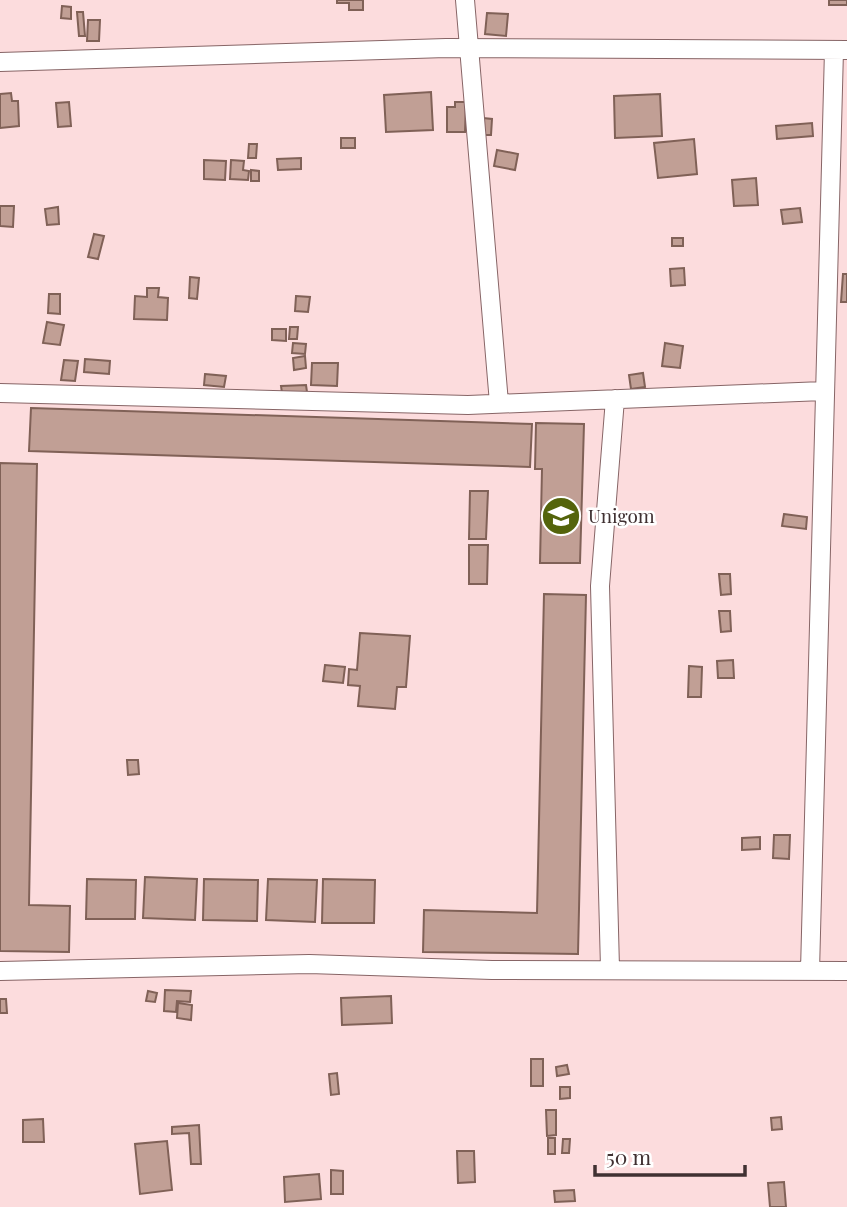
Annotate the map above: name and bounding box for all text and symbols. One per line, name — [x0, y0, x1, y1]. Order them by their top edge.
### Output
school or university icon: Unigom — [540, 495, 582, 537]
place label: Unigom — [588, 502, 655, 528]
scale bar — [595, 1134, 746, 1178]
text: 50 m — [606, 1142, 652, 1170]

